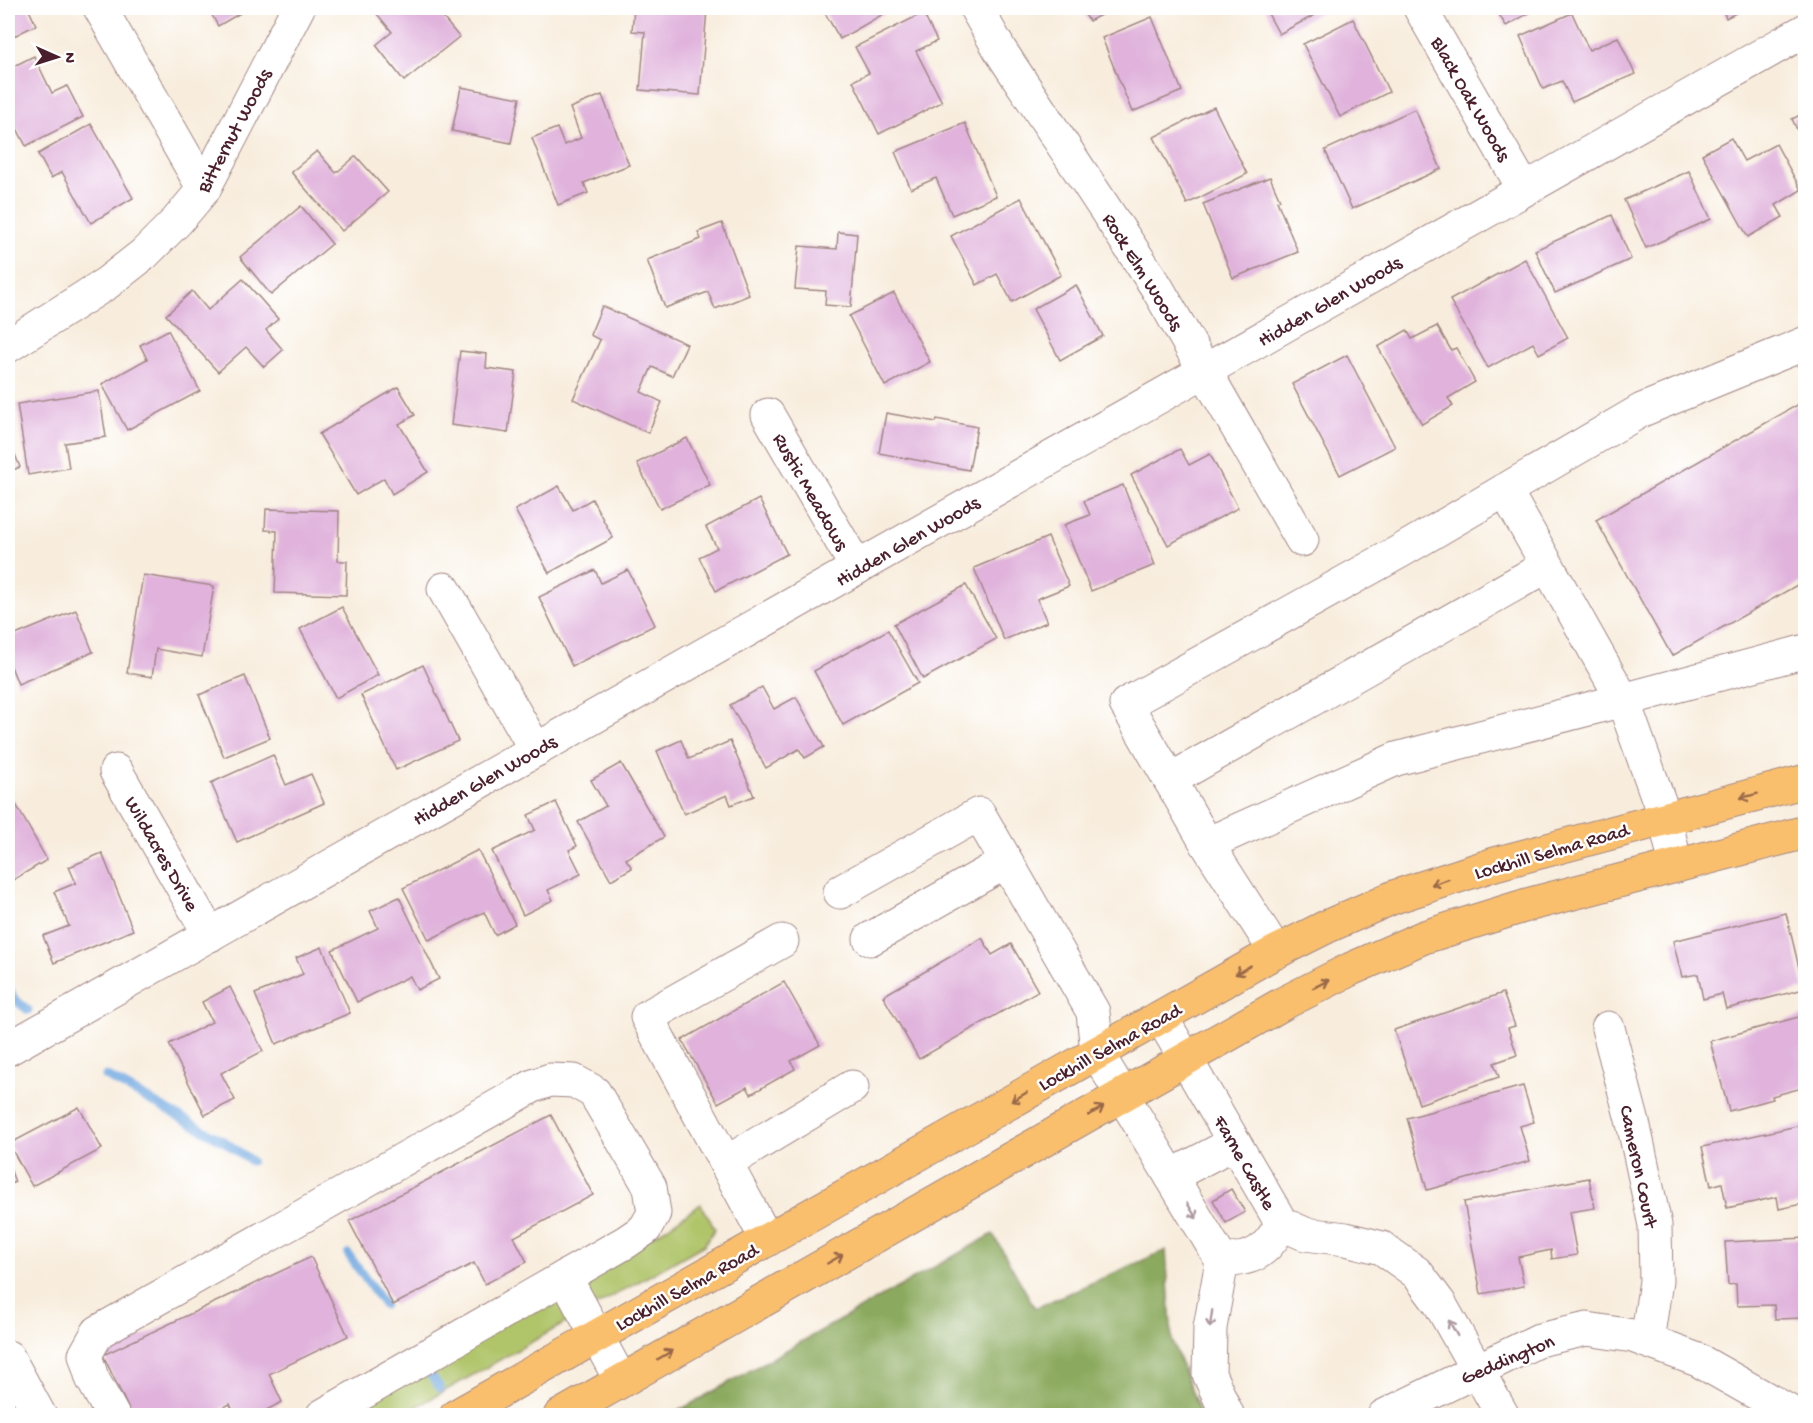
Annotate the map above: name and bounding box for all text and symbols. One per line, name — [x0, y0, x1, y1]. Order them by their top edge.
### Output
north arrow — [27, 27, 87, 87]
street label: Black Oak Woods — [1424, 33, 1514, 167]
text: N — [59, 52, 78, 64]
street label: Bitternut Woods — [193, 65, 279, 198]
street label: Rock Elm Woods — [1096, 210, 1187, 336]
street label: Hidden Glen Woods — [1255, 252, 1407, 354]
street label: Rustic Meadows — [766, 430, 852, 556]
street label: Hidden Glen Woods — [833, 492, 985, 594]
street label: Hidden Glen Woods — [410, 731, 562, 833]
one-way arrow — [1740, 791, 1759, 802]
street label: Wildacres Drive — [118, 793, 202, 917]
street label: Lockhill Selma Road — [1472, 820, 1634, 886]
one-way arrow — [1431, 877, 1450, 888]
one-way arrow — [1235, 964, 1252, 976]
one-way arrow — [1311, 978, 1329, 990]
street label: Lockhill Selma Road — [1035, 999, 1188, 1098]
one-way arrow — [1010, 1092, 1028, 1103]
one-way arrow — [1087, 1104, 1104, 1116]
street label: Cameron Court — [1612, 1104, 1661, 1232]
street label: Farne Castle — [1206, 1112, 1280, 1216]
one-way arrow — [1186, 1202, 1198, 1219]
street label: Lockhill Selma Road — [612, 1239, 765, 1338]
one-way arrow — [826, 1253, 843, 1265]
one-way arrow — [1206, 1308, 1217, 1328]
one-way arrow — [1447, 1320, 1458, 1338]
street label: Geddington — [1458, 1331, 1559, 1391]
one-way arrow — [657, 1349, 674, 1361]

